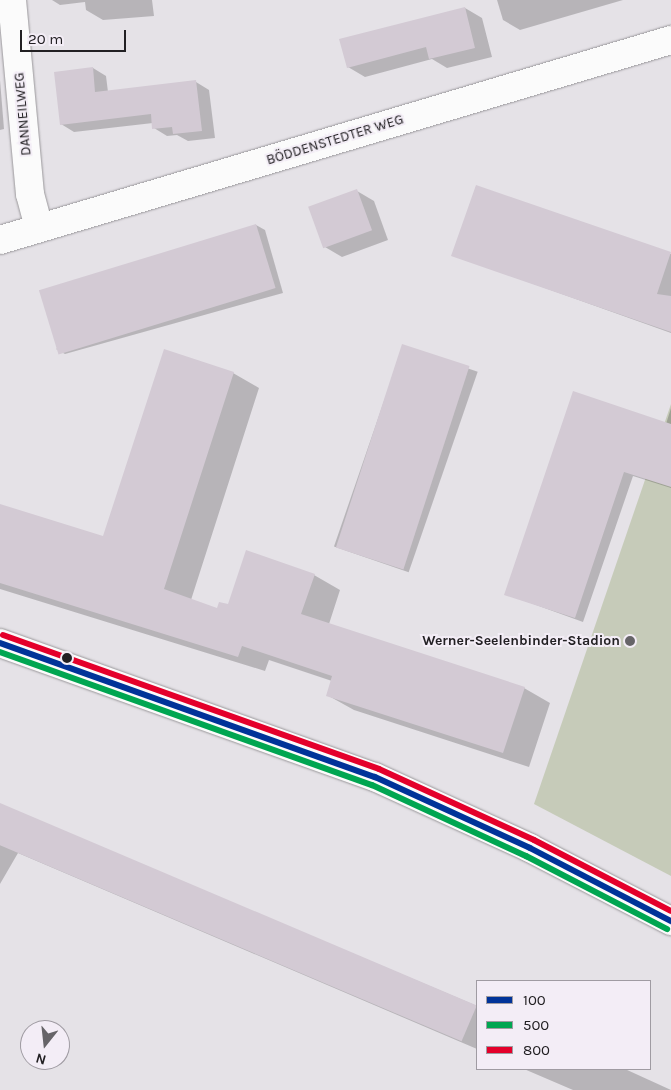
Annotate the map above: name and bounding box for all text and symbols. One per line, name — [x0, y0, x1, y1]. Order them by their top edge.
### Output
scale bar — [22, 20, 129, 52]
text: 20 m — [28, 30, 63, 48]
street label: DANNEILWEG — [11, 72, 35, 156]
street label: BÖDDENSTEDTER WEG — [264, 111, 406, 169]
place label: Werner-Seelenbinder-Stadion — [422, 633, 620, 649]
marker: Werner-Seelenbinder-Stadion — [624, 635, 636, 647]
unlabelled marker — [62, 653, 72, 663]
legend — [476, 980, 651, 1070]
text: 100 — [523, 991, 546, 1009]
text: 500 — [523, 1016, 549, 1034]
north arrow — [20, 1020, 70, 1070]
text: 800 — [523, 1041, 550, 1059]
text: N — [34, 1049, 48, 1068]

